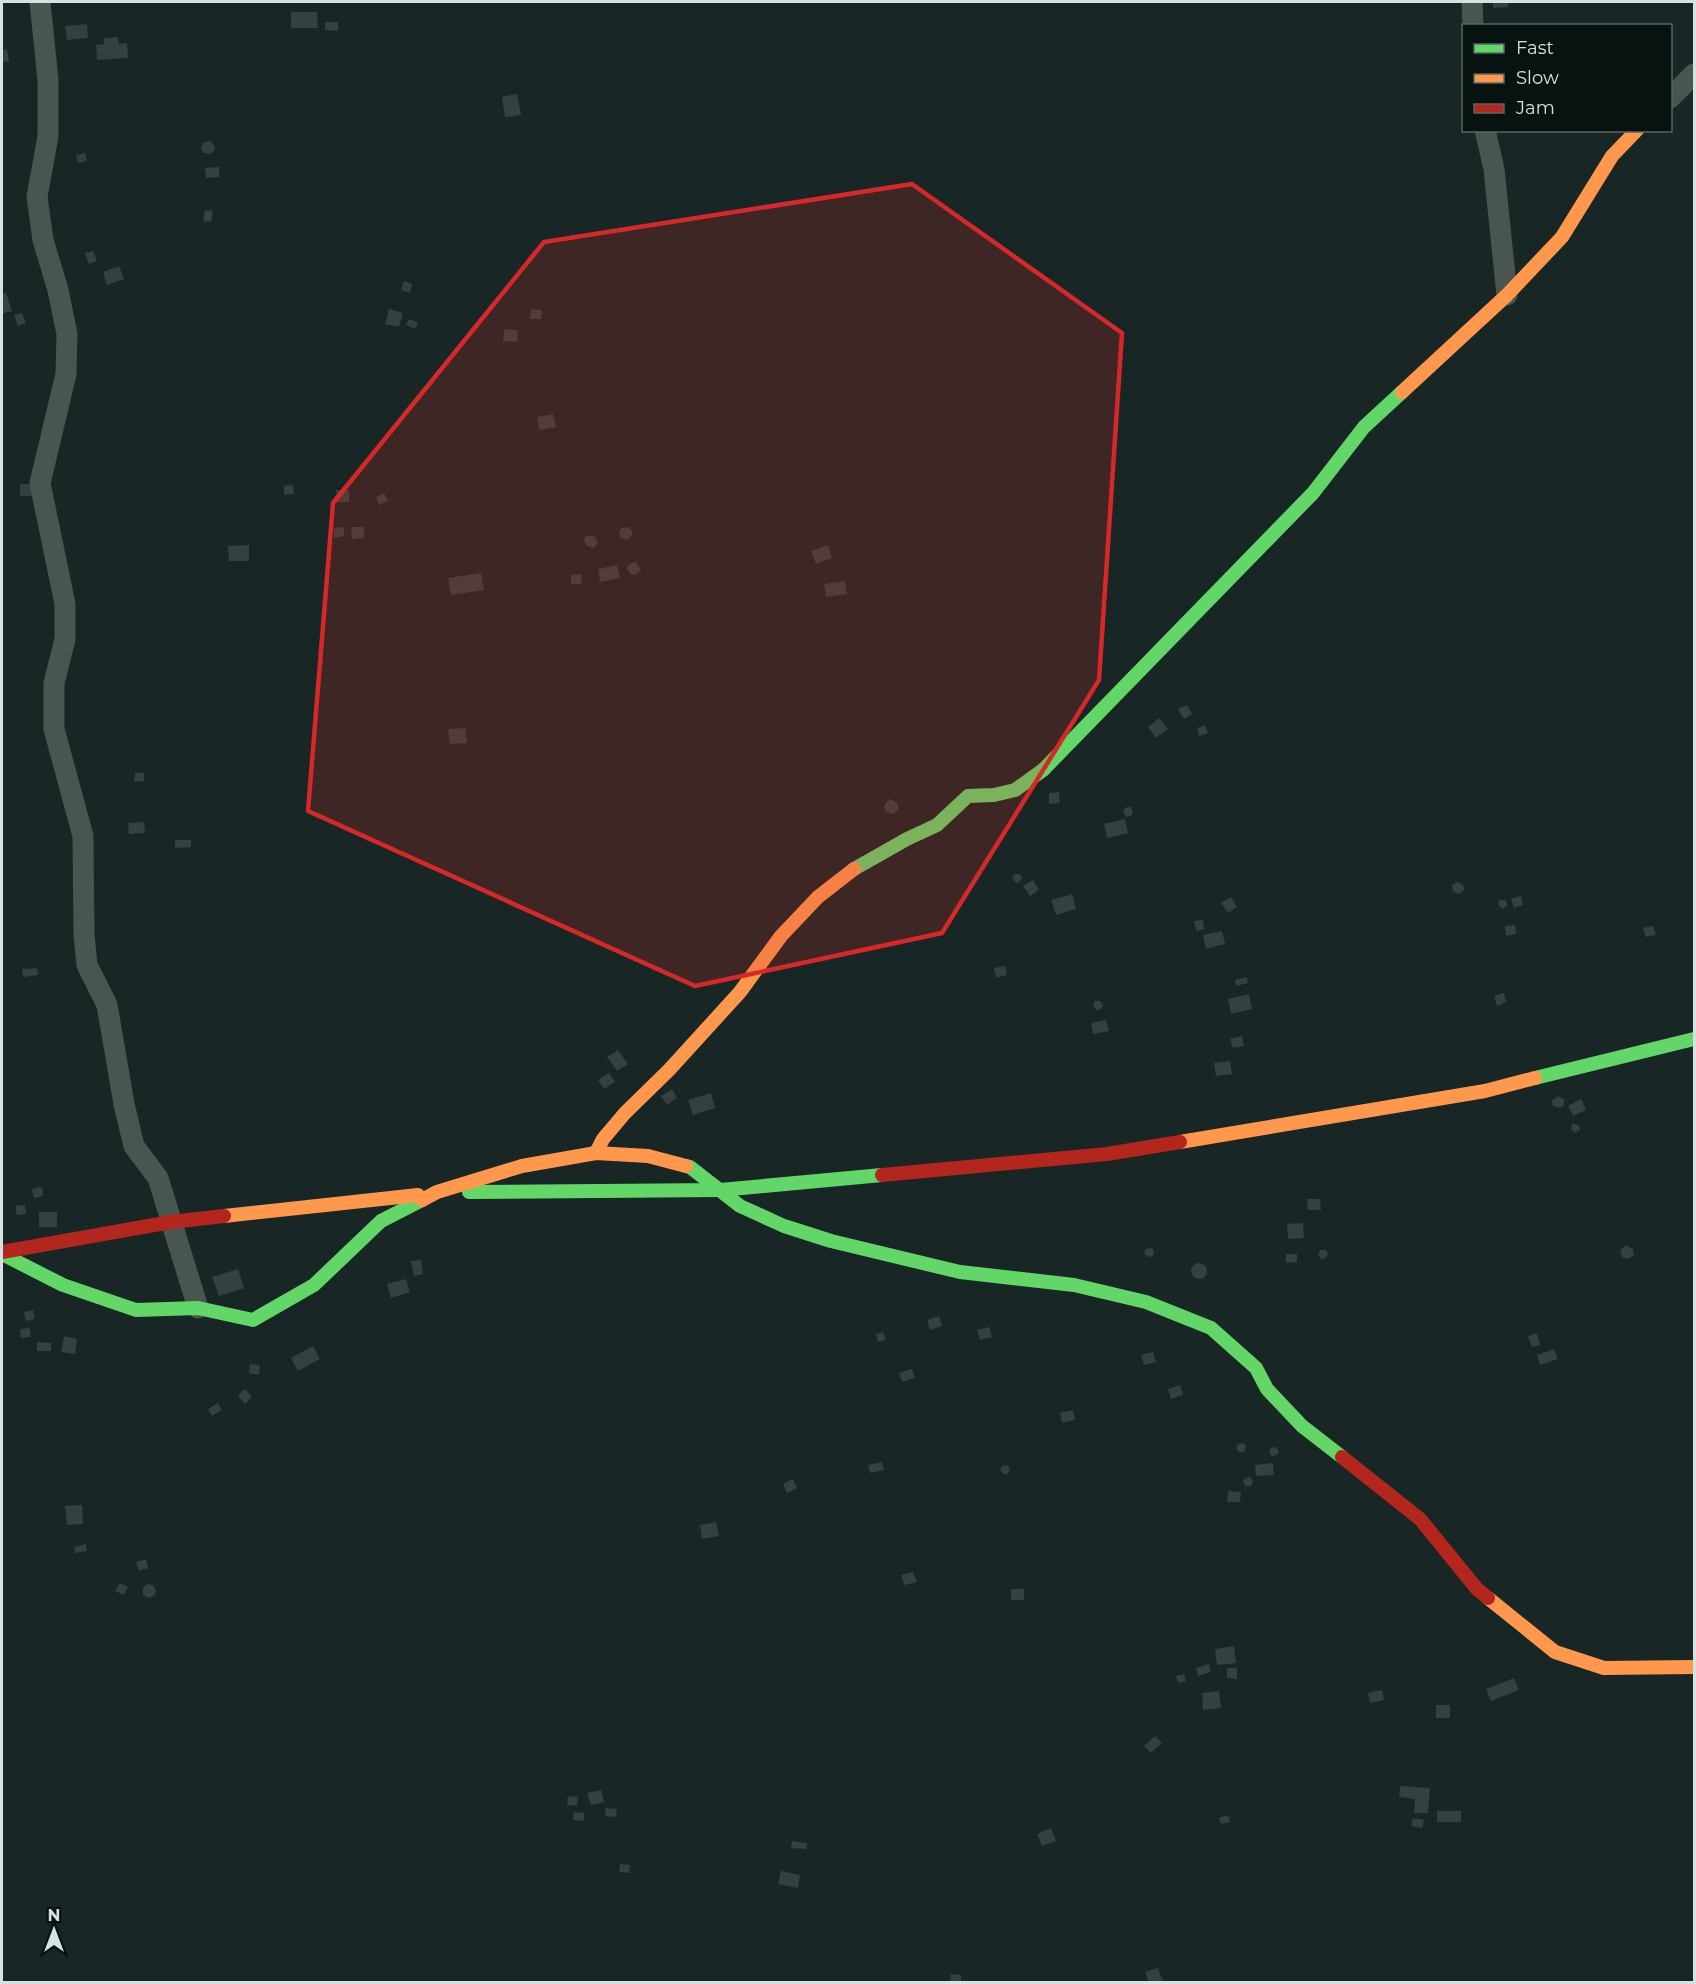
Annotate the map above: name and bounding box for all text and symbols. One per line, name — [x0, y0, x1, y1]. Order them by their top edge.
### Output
legend — [1462, 24, 1672, 132]
text: Fast — [1516, 37, 1554, 59]
text: Slow — [1516, 67, 1559, 89]
text: Jam — [1515, 97, 1555, 119]
north arrow — [24, 1900, 84, 1960]
text: N — [48, 1906, 60, 1925]

